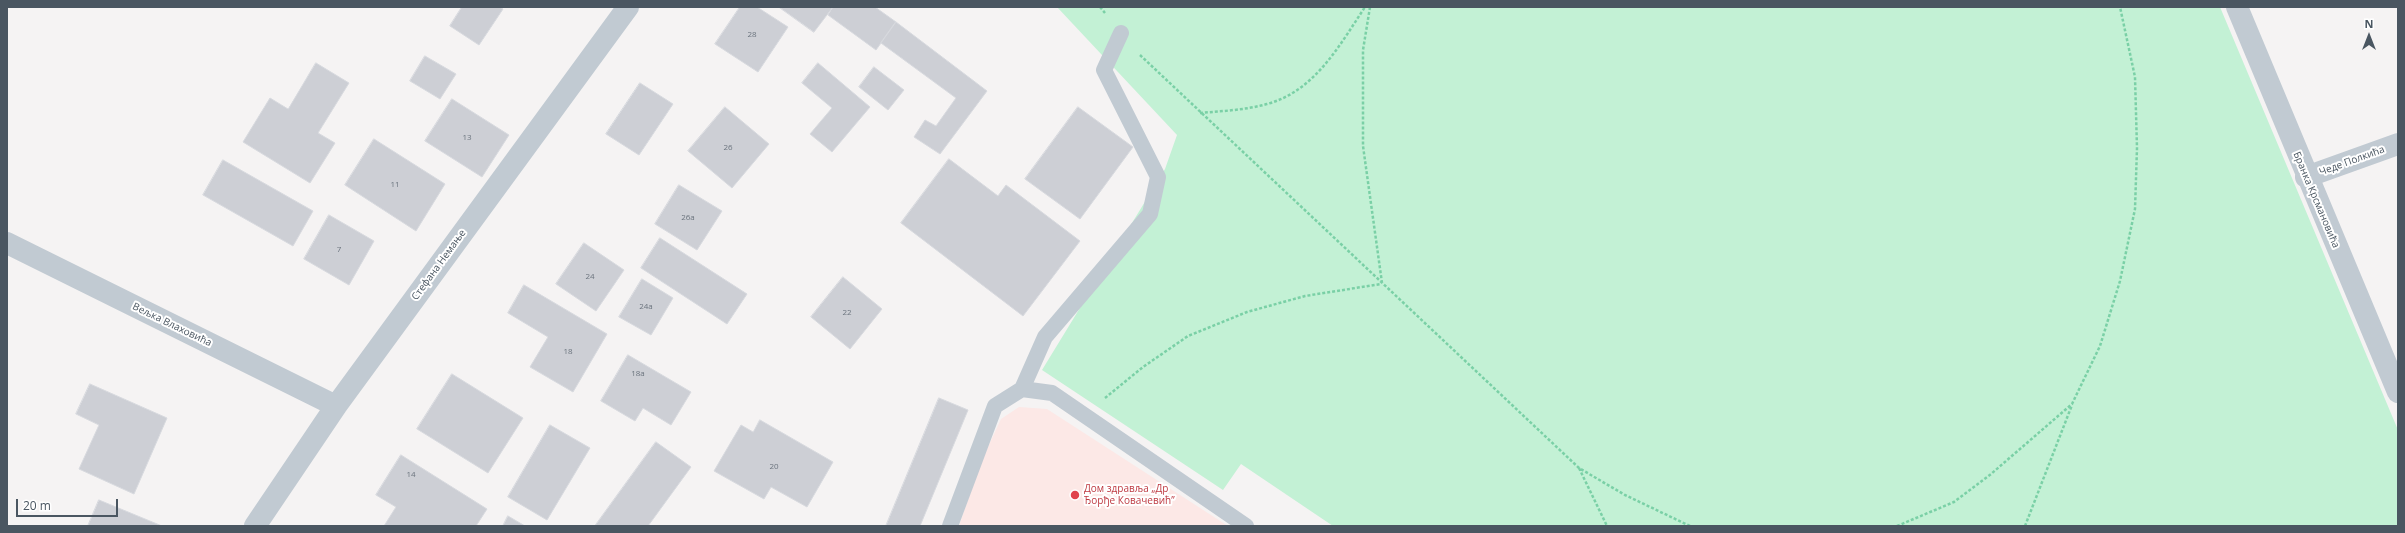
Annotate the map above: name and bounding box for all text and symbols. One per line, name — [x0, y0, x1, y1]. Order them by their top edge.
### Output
north arrow — [2349, 16, 2389, 56]
text: N — [2365, 16, 2373, 31]
house number: 28 — [747, 30, 757, 40]
house number: 13 — [462, 133, 472, 143]
house number: 26 — [723, 143, 733, 153]
street label: Чеде Полкића — [2318, 144, 2386, 178]
street label: Бранка Крсмановића — [2290, 150, 2342, 250]
house number: 11 — [390, 180, 400, 190]
house number: 26a — [681, 213, 695, 223]
street label: Стефана Немање — [409, 227, 469, 303]
house number: 7 — [337, 245, 341, 255]
house number: 24 — [585, 272, 595, 282]
street label: Вељка Влаховића — [130, 301, 214, 349]
house number: 24a — [639, 302, 653, 312]
house number: 22 — [842, 308, 852, 318]
house number: 18 — [563, 347, 573, 357]
house number: 18a — [631, 369, 645, 379]
house number: 20 — [769, 462, 779, 472]
house number: 14 — [406, 470, 416, 480]
place label: Дом здравља „Др Ђорђе Ковачевић” — [1084, 483, 1175, 506]
marker: Дом здравља „Др Ђорђе Ковачевић” — [1069, 489, 1081, 501]
scale bar — [18, 491, 120, 517]
text: 20 m — [23, 497, 51, 514]

